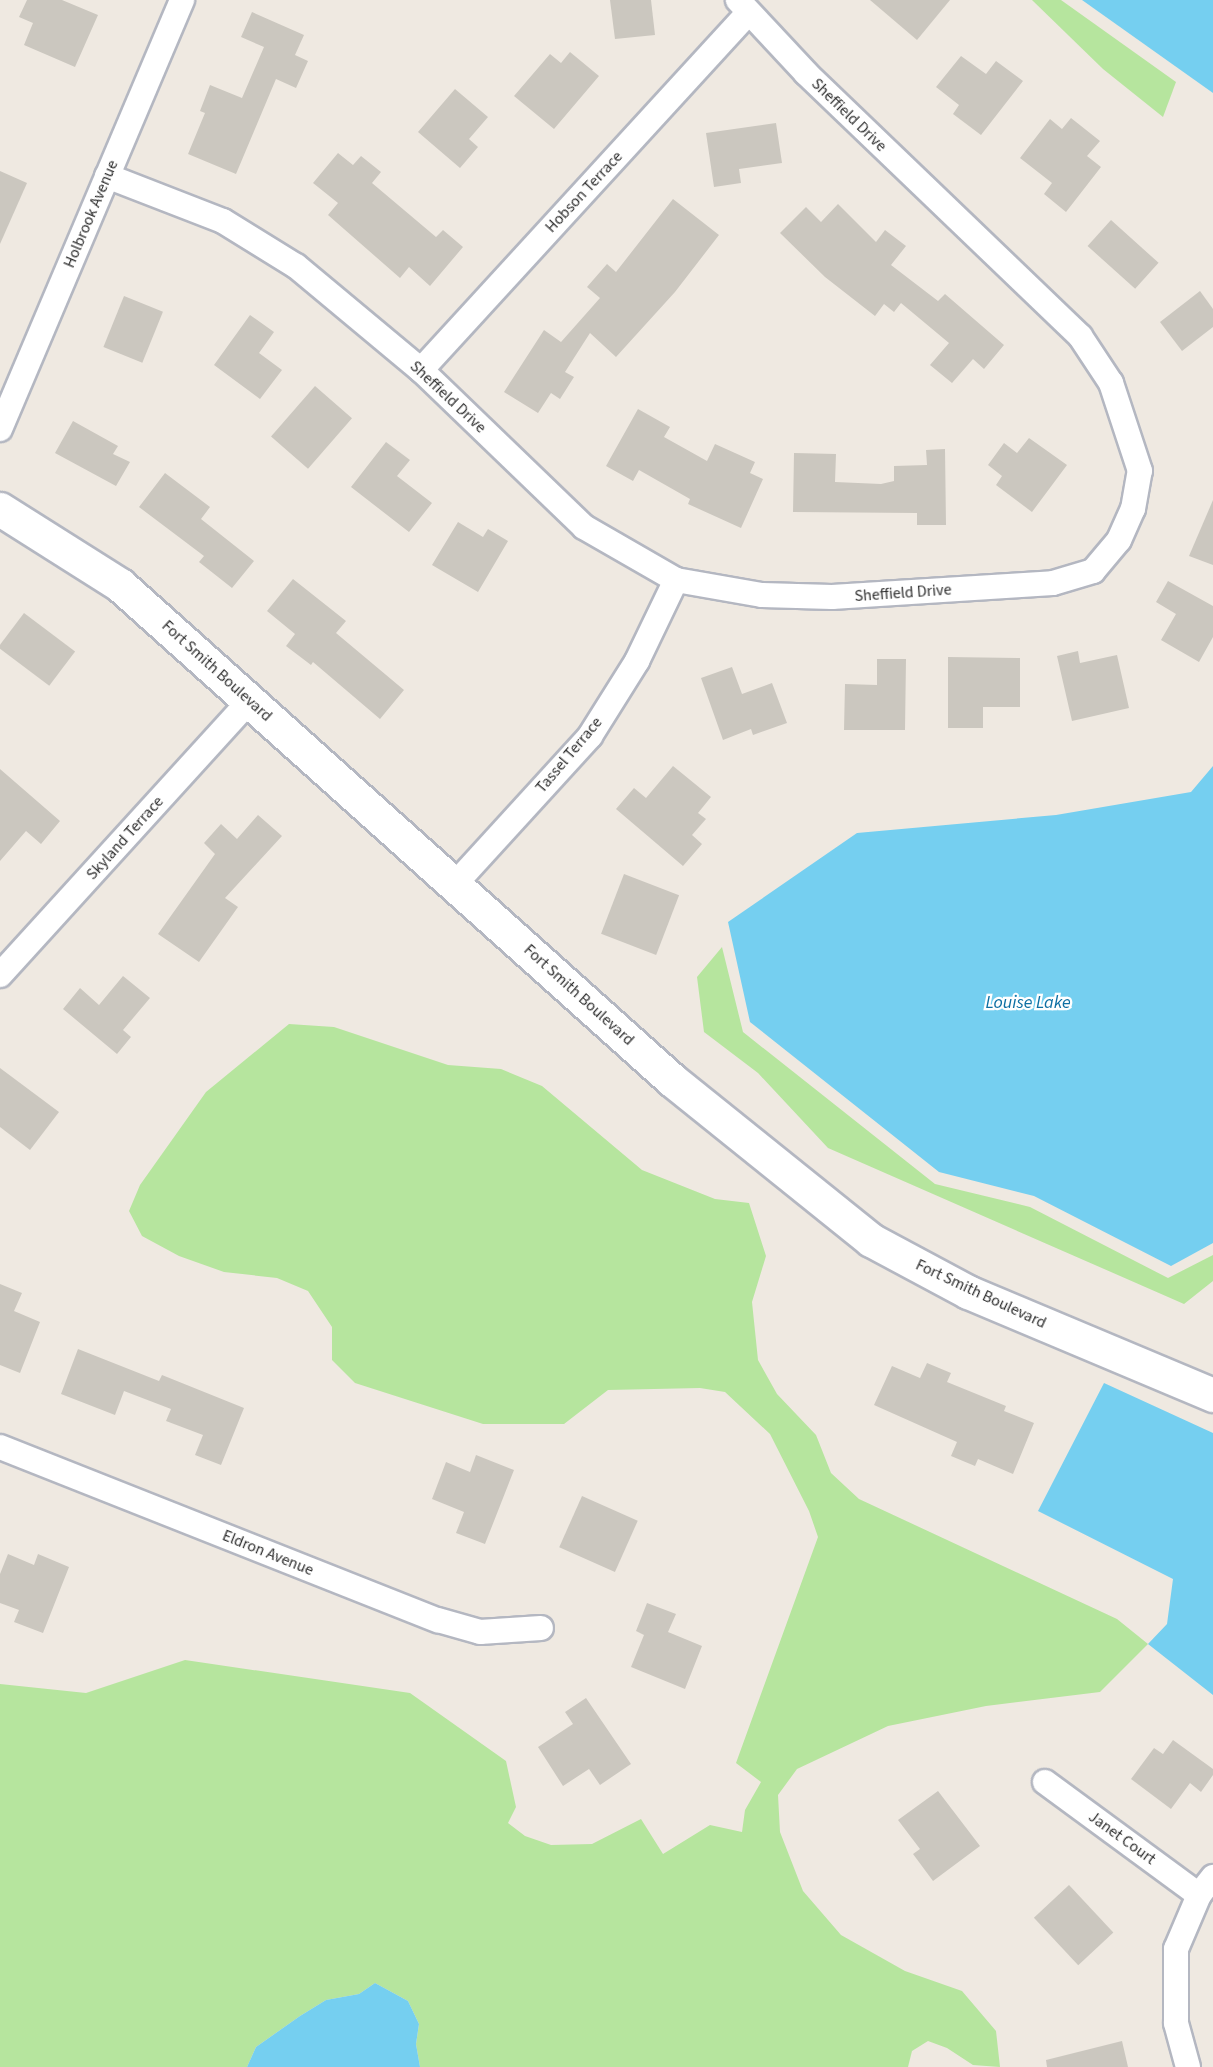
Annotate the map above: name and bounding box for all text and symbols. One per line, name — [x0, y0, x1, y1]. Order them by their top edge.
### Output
street label: Sheffield Drive — [807, 74, 891, 156]
street label: Hobson Terrace — [541, 147, 627, 237]
street label: Holbrook Avenue — [60, 157, 122, 271]
street label: Sheffield Drive — [406, 357, 490, 437]
street label: Sheffield Drive — [854, 580, 952, 606]
street label: Fort Smith Boulevard — [158, 616, 276, 726]
street label: Tassel Terrace — [532, 713, 606, 797]
street label: Skyland Terrace — [82, 792, 168, 884]
street label: Fort Smith Boulevard — [520, 940, 638, 1050]
water label: Louise Lake — [985, 992, 1071, 1014]
street label: Fort Smith Boulevard — [913, 1255, 1049, 1333]
street label: Eldron Avenue — [220, 1526, 316, 1580]
street label: Janet Court — [1085, 1807, 1159, 1869]

